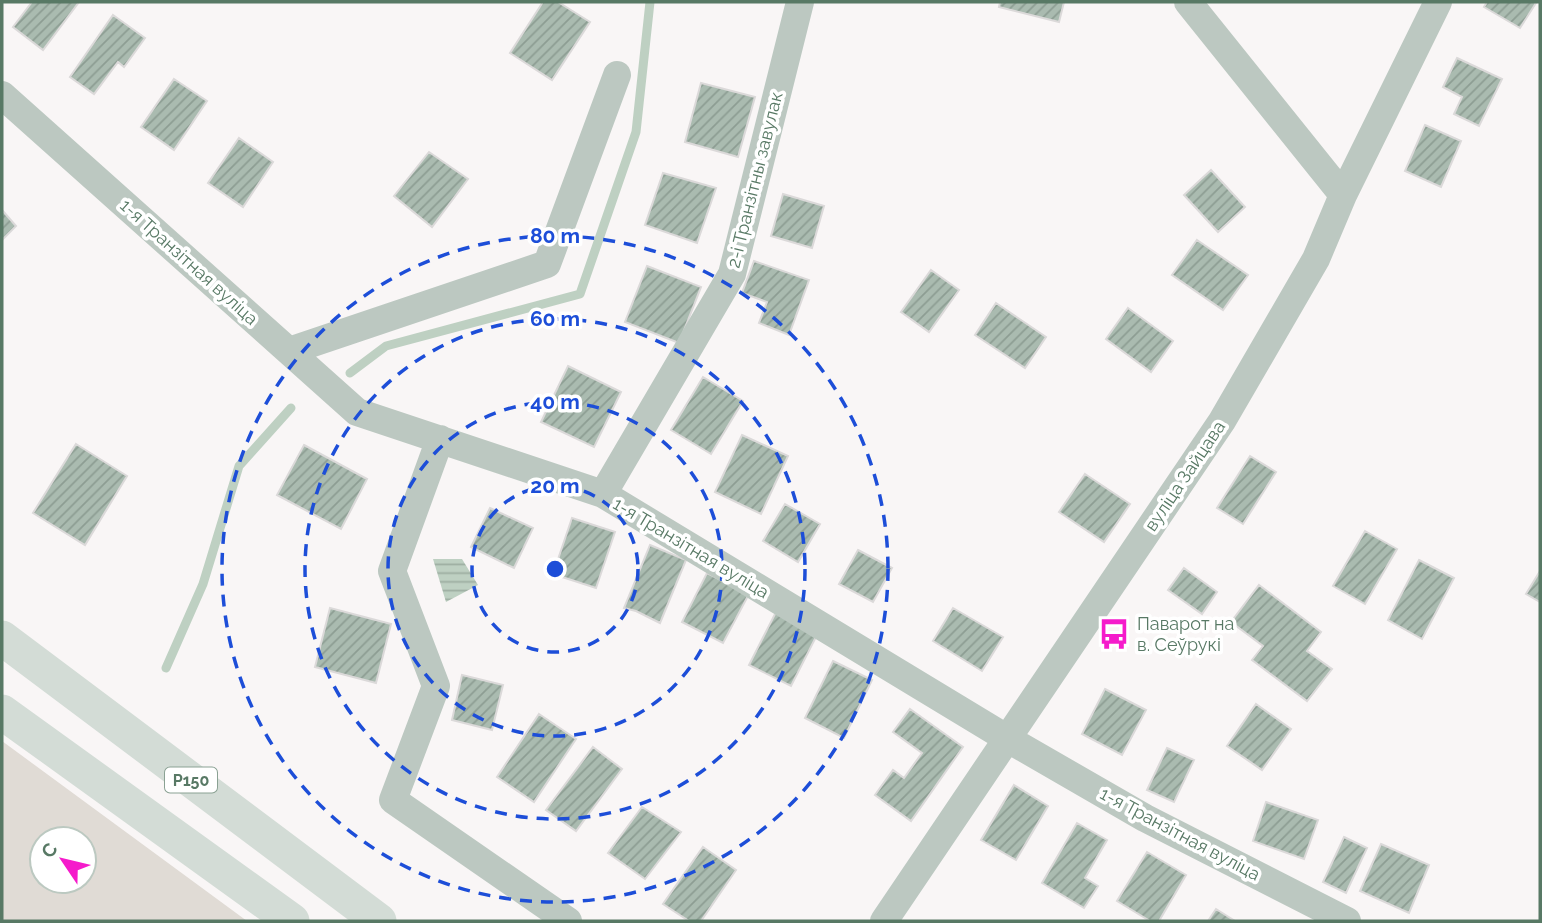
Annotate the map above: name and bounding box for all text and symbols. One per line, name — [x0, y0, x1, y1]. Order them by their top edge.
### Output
street label: 2-і Транзітны завулак — [722, 90, 787, 270]
street label: 1-я Транзітная вуліца — [116, 194, 263, 329]
text: 80 m — [530, 223, 580, 248]
text: 60 m — [530, 306, 580, 331]
text: 40 m — [530, 389, 580, 414]
street label: вуліца Зайцава — [1140, 417, 1229, 535]
text: 20 m — [530, 473, 580, 498]
street label: 1-я Транзітная вуліца — [610, 493, 773, 602]
centre of rings — [543, 557, 567, 581]
place label: Паварот на в. Сеўрукі — [1137, 613, 1234, 655]
bus stop icon: Паварот на в. Сеўрукі — [1097, 617, 1131, 651]
road number: Р150 — [165, 768, 217, 792]
street label: 1-я Транзітная вуліца — [1097, 782, 1264, 885]
north arrow — [28, 825, 98, 895]
text: С — [36, 839, 62, 862]

